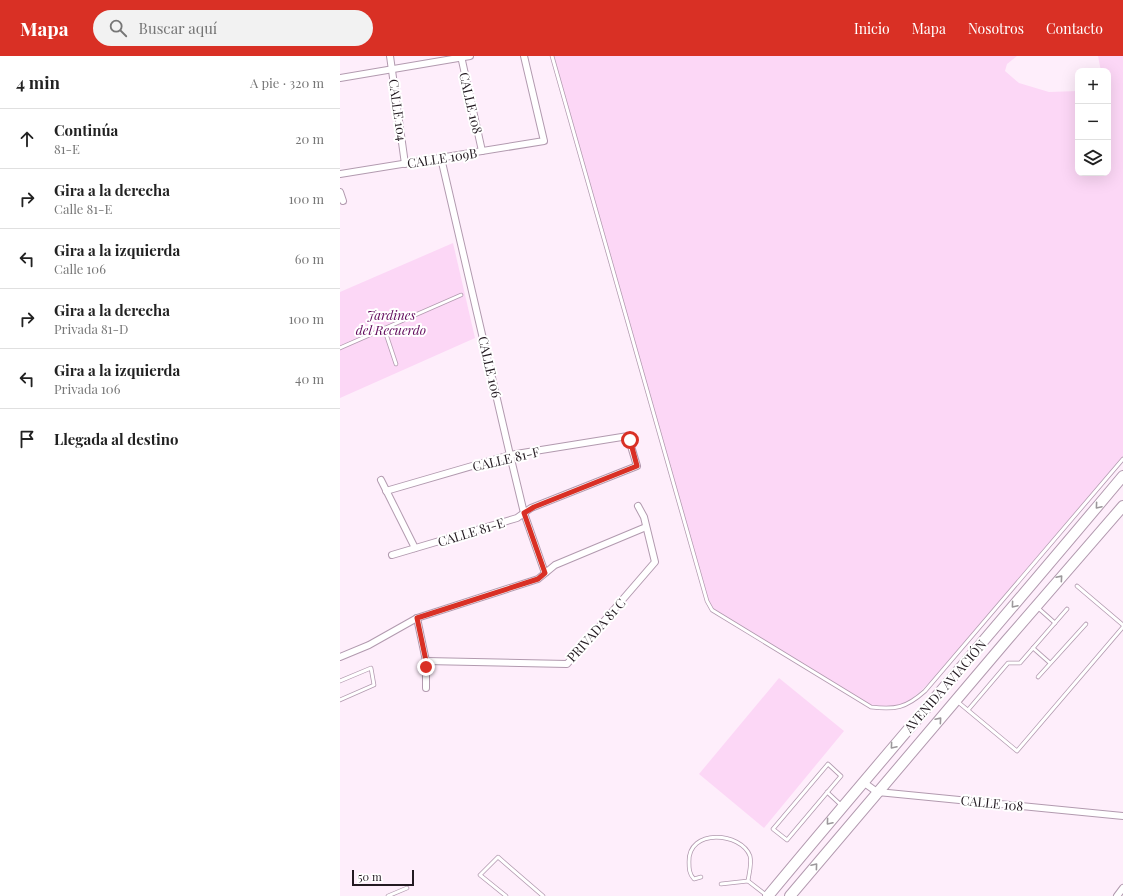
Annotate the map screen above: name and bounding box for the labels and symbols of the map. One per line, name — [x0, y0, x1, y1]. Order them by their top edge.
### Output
street label: CALLE 108 — [456, 70, 487, 136]
street label: CALLE 104 — [386, 78, 411, 142]
street label: CALLE 109B — [406, 144, 478, 171]
park label: Jardines del Recuerdo — [356, 306, 426, 338]
street label: CALLE 106 — [475, 334, 506, 400]
route start — [621, 431, 639, 449]
street label: CALLE 81-F — [471, 442, 542, 475]
one-way arrow — [1096, 501, 1103, 509]
street label: CALLE 81-E — [435, 513, 506, 550]
one-way arrow — [1055, 575, 1062, 583]
street label: PRIVADA 81 C — [563, 594, 629, 665]
one-way arrow — [1012, 601, 1019, 608]
street label: AVENIDA AVIACIÓN — [899, 636, 990, 736]
route end — [417, 658, 435, 676]
one-way arrow — [935, 717, 942, 724]
one-way arrow — [891, 742, 898, 749]
street label: CALLE 108 — [960, 791, 1024, 814]
one-way arrow — [827, 817, 834, 825]
one-way arrow — [810, 864, 817, 871]
scale bar — [352, 868, 414, 887]

